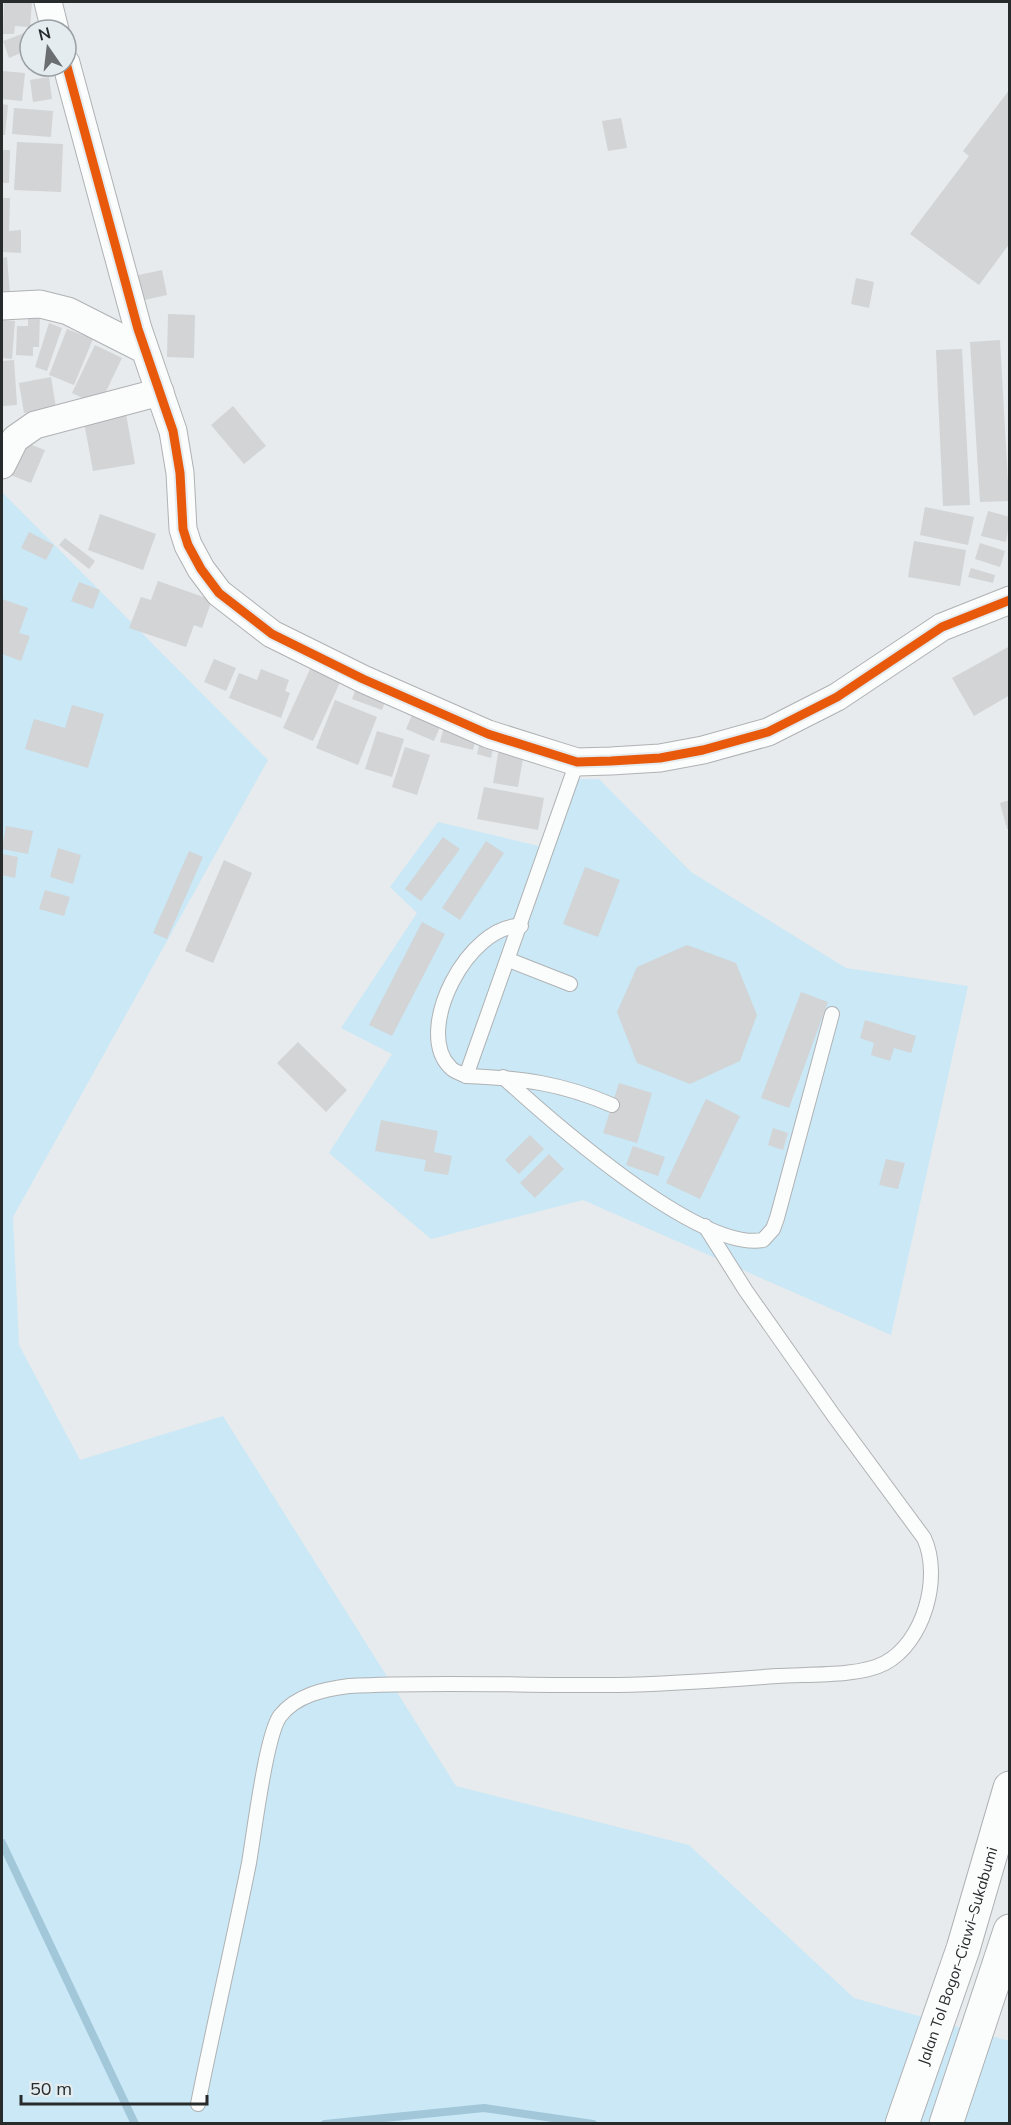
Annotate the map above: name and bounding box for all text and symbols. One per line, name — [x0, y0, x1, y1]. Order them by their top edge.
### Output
north arrow — [18, 18, 78, 78]
text: N — [36, 22, 53, 45]
street label: Jalan Tol Bogor–Ciawi–Sukabumi — [913, 1845, 1001, 2068]
scale bar — [21, 2068, 207, 2106]
text: 50 m — [30, 2077, 72, 2100]

